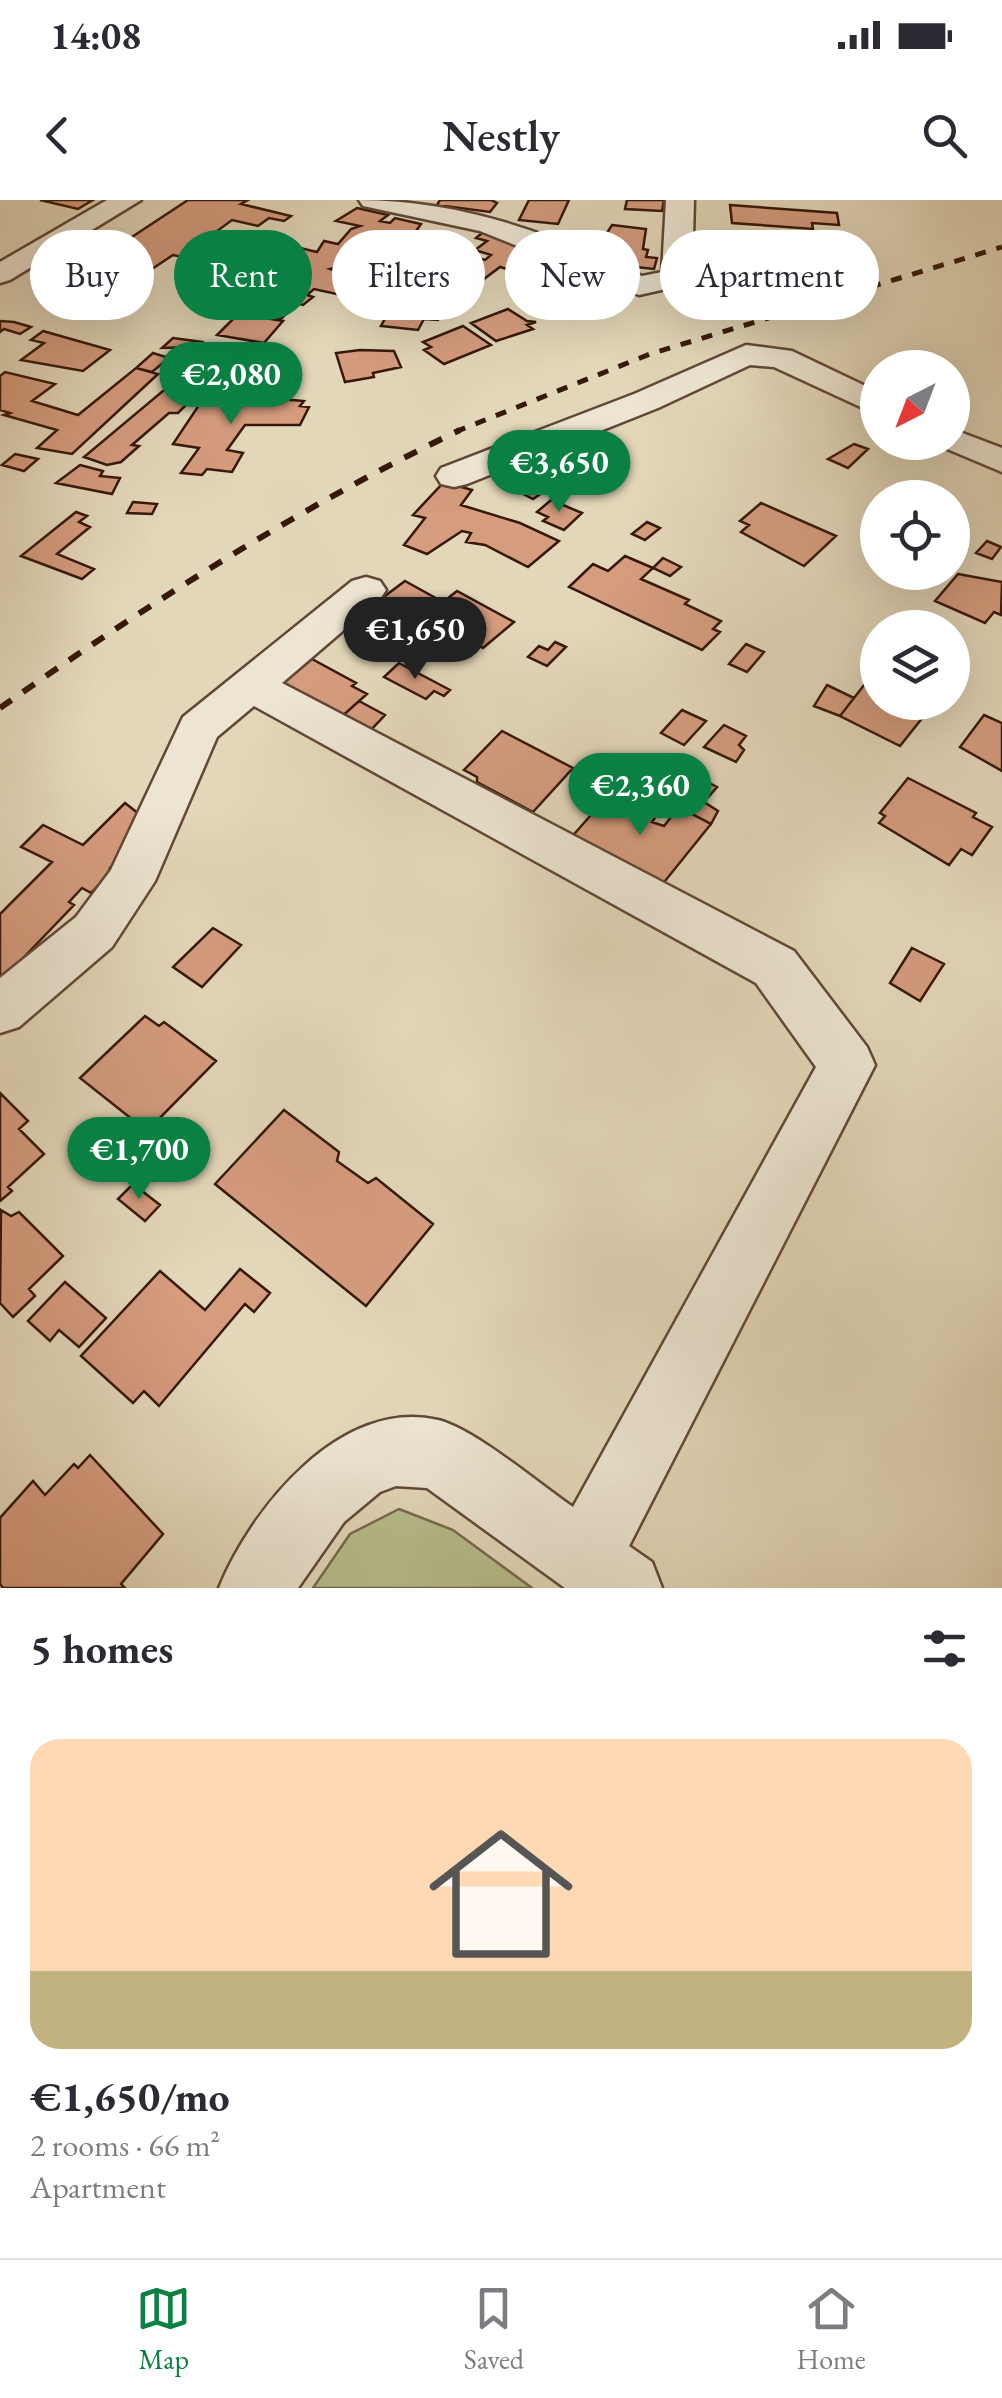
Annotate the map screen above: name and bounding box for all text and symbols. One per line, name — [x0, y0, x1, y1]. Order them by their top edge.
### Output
text: 14:08 — [50, 11, 141, 60]
text: Nestly — [442, 106, 560, 164]
icon: back — [30, 108, 85, 163]
icon: search — [917, 108, 972, 163]
chip: Buy — [30, 230, 154, 320]
chip: Rent — [174, 230, 312, 320]
chip: Filters — [332, 230, 485, 320]
chip: New — [505, 230, 640, 320]
chip: Apartment — [660, 230, 879, 320]
pin: €2,080 — [150, 342, 312, 427]
north arrow — [860, 350, 970, 460]
map controls — [860, 350, 970, 720]
text: €2,080 — [181, 353, 281, 395]
pin: €3,650 — [478, 430, 640, 515]
text: €3,650 — [509, 441, 609, 483]
button: locate — [860, 480, 970, 590]
pin: €1,650 — [334, 597, 496, 682]
text: €1,650 — [365, 608, 465, 650]
button: layers — [860, 610, 970, 720]
pin: €2,360 — [559, 753, 721, 838]
text: €2,360 — [590, 764, 690, 806]
pin: €1,700 — [58, 1117, 220, 1202]
text: €1,700 — [89, 1128, 189, 1170]
text: 5 homes — [30, 1621, 173, 1676]
icon: filters — [917, 1621, 972, 1676]
icon: home — [411, 1804, 591, 1984]
text: €1,650/mo — [30, 2069, 230, 2124]
text: 2 rooms · 66 m² — [30, 2124, 220, 2166]
text: Apartment — [30, 2166, 166, 2208]
tab: Map — [136, 2281, 191, 2377]
tab: Saved — [464, 2281, 524, 2377]
tab: Home — [796, 2281, 866, 2377]

